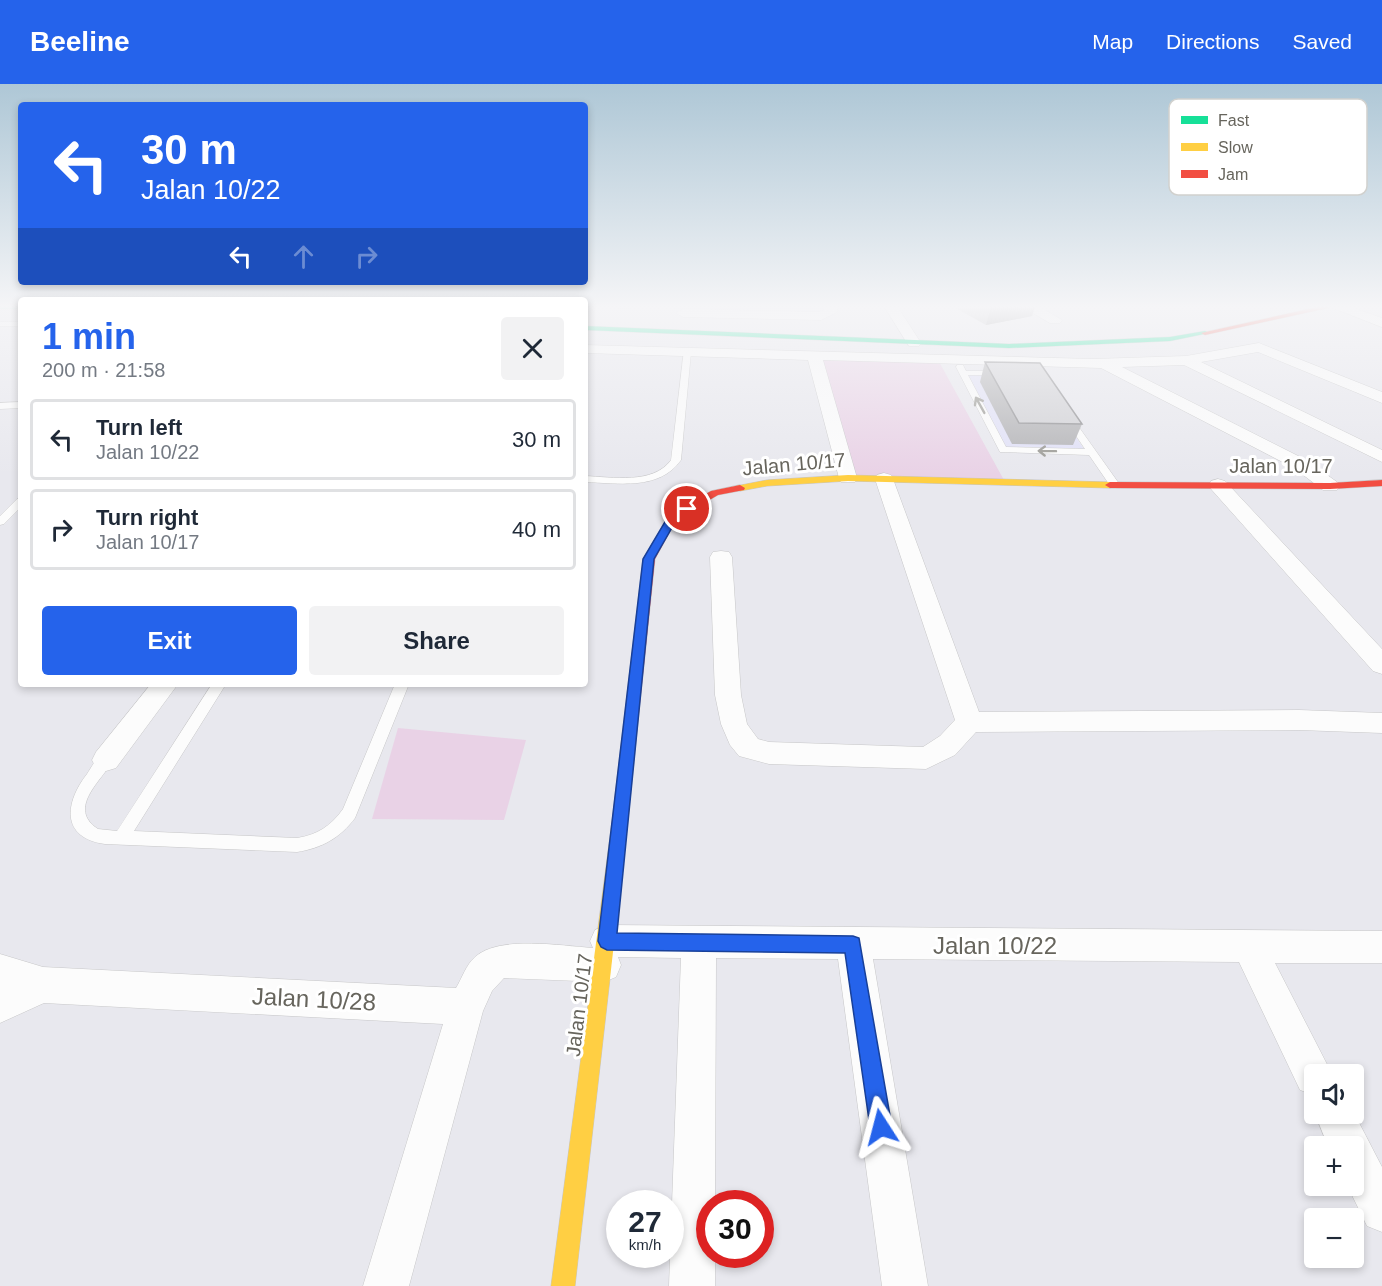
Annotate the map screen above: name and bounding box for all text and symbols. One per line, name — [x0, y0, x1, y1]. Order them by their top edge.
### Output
text: Beeline — [30, 26, 130, 57]
text: Map — [1092, 30, 1133, 53]
text: Directions — [1166, 30, 1259, 53]
text: Saved — [1292, 30, 1352, 53]
legend — [1169, 99, 1367, 195]
text: Fast — [1218, 112, 1250, 129]
icon: left — [42, 126, 120, 204]
text: 30 m — [141, 126, 237, 173]
text: Slow — [1218, 139, 1253, 156]
text: Jam — [1218, 166, 1248, 183]
text: Jalan 10/22 — [141, 175, 281, 205]
icon: left — [224, 240, 257, 273]
icon: ahead — [287, 240, 320, 273]
icon: right — [350, 240, 383, 273]
text: 1 min — [42, 316, 136, 357]
button: close — [501, 317, 564, 380]
text: 200 m · 21:58 — [42, 359, 165, 381]
one-way arrow — [974, 397, 986, 414]
text: Turn left — [96, 415, 182, 440]
icon: left — [45, 423, 78, 456]
text: 30 m — [512, 427, 561, 452]
text: Jalan 10/22 — [96, 441, 199, 463]
one-way arrow — [1038, 445, 1058, 457]
street label: Jalan 10/17 — [742, 449, 846, 479]
street label: Jalan 10/17 — [1229, 455, 1333, 477]
pin — [661, 483, 712, 534]
icon: arrive — [670, 492, 703, 525]
text: Turn right — [96, 505, 198, 530]
icon: right — [45, 513, 78, 546]
text: 40 m — [512, 517, 561, 542]
text: Jalan 10/17 — [96, 531, 199, 553]
button: Exit — [42, 606, 297, 675]
button: Share — [309, 606, 564, 675]
street label: Jalan 10/22 — [933, 932, 1057, 959]
street label: Jalan 10/17 — [562, 952, 596, 1058]
street label: Jalan 10/28 — [251, 982, 377, 1016]
map controls — [1304, 1064, 1364, 1268]
button: sound — [1304, 1064, 1364, 1124]
position arrow — [849, 1095, 913, 1159]
button: + — [1304, 1136, 1364, 1196]
speed limit sign: 30 — [696, 1190, 774, 1268]
text: 27 — [628, 1205, 662, 1238]
button: − — [1304, 1208, 1364, 1268]
text: km/h — [629, 1236, 661, 1253]

